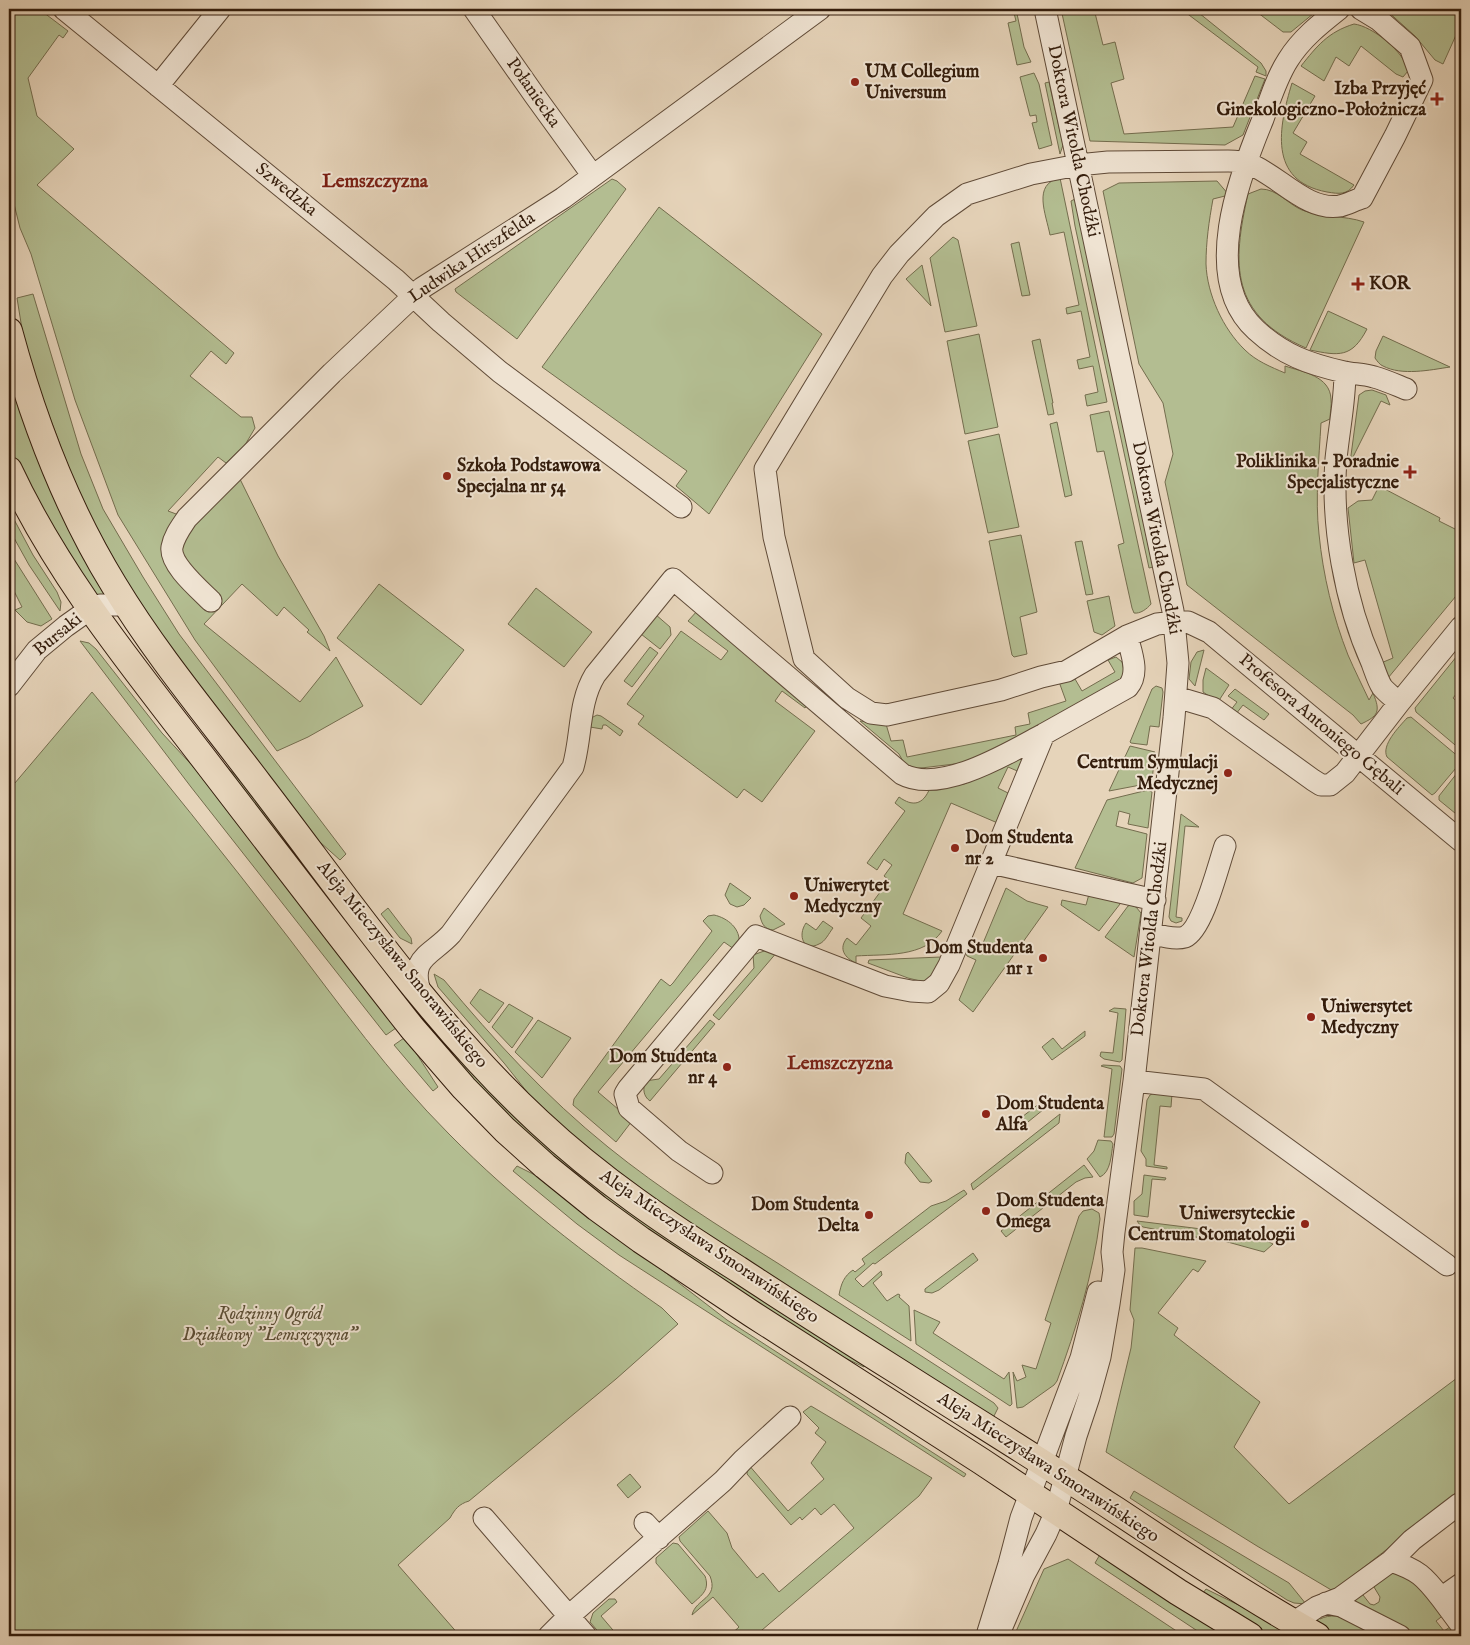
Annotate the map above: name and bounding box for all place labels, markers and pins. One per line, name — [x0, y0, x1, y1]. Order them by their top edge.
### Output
place label: UM Collegium Universum — [864, 61, 979, 105]
marker: UM Collegium Universum — [849, 76, 861, 88]
place label: Izba Przyjęć Ginekologiczno-Położnicza — [1216, 78, 1427, 122]
marker: Izba Przyjęć Ginekologiczno-Położnicza — [1430, 92, 1444, 106]
place label: KOR — [1369, 273, 1411, 296]
marker: KOR — [1351, 277, 1365, 291]
place label: Poliklinika - Poradnie Specjalistyczne — [1236, 451, 1400, 495]
place label: Szkoła Podstawowa Specjalna nr 54 — [457, 455, 602, 499]
marker: Poliklinika - Poradnie Specjalistyczne — [1403, 465, 1417, 479]
marker: Szkoła Podstawowa Specjalna nr 54 — [441, 470, 453, 482]
place label: Centrum Symulacji Medycznej — [1077, 752, 1218, 796]
marker: Centrum Symulacji Medycznej — [1222, 767, 1234, 779]
place label: Dom Studenta nr 2 — [965, 827, 1074, 871]
marker: Dom Studenta nr 2 — [949, 842, 961, 854]
place label: Uniwerytet Medyczny — [803, 875, 890, 919]
marker: Uniwerytet Medyczny — [788, 890, 800, 902]
place label: Dom Studenta nr 1 — [925, 937, 1034, 981]
marker: Dom Studenta nr 1 — [1037, 952, 1049, 964]
place label: Uniwersytet Medyczny — [1320, 996, 1413, 1040]
marker: Uniwersytet Medyczny — [1305, 1011, 1317, 1023]
place label: Dom Studenta nr 4 — [609, 1046, 718, 1090]
marker: Dom Studenta nr 4 — [721, 1061, 733, 1073]
place label: Dom Studenta Alfa — [995, 1093, 1105, 1137]
marker: Dom Studenta Alfa — [980, 1108, 992, 1120]
place label: Dom Studenta Omega — [996, 1190, 1105, 1234]
place label: Dom Studenta Delta — [751, 1194, 860, 1238]
place label: Uniwersyteckie Centrum Stomatologii — [1128, 1203, 1296, 1247]
marker: Dom Studenta Omega — [980, 1205, 992, 1217]
marker: Dom Studenta Delta — [863, 1209, 875, 1221]
marker: Uniwersyteckie Centrum Stomatologii — [1299, 1218, 1311, 1230]

